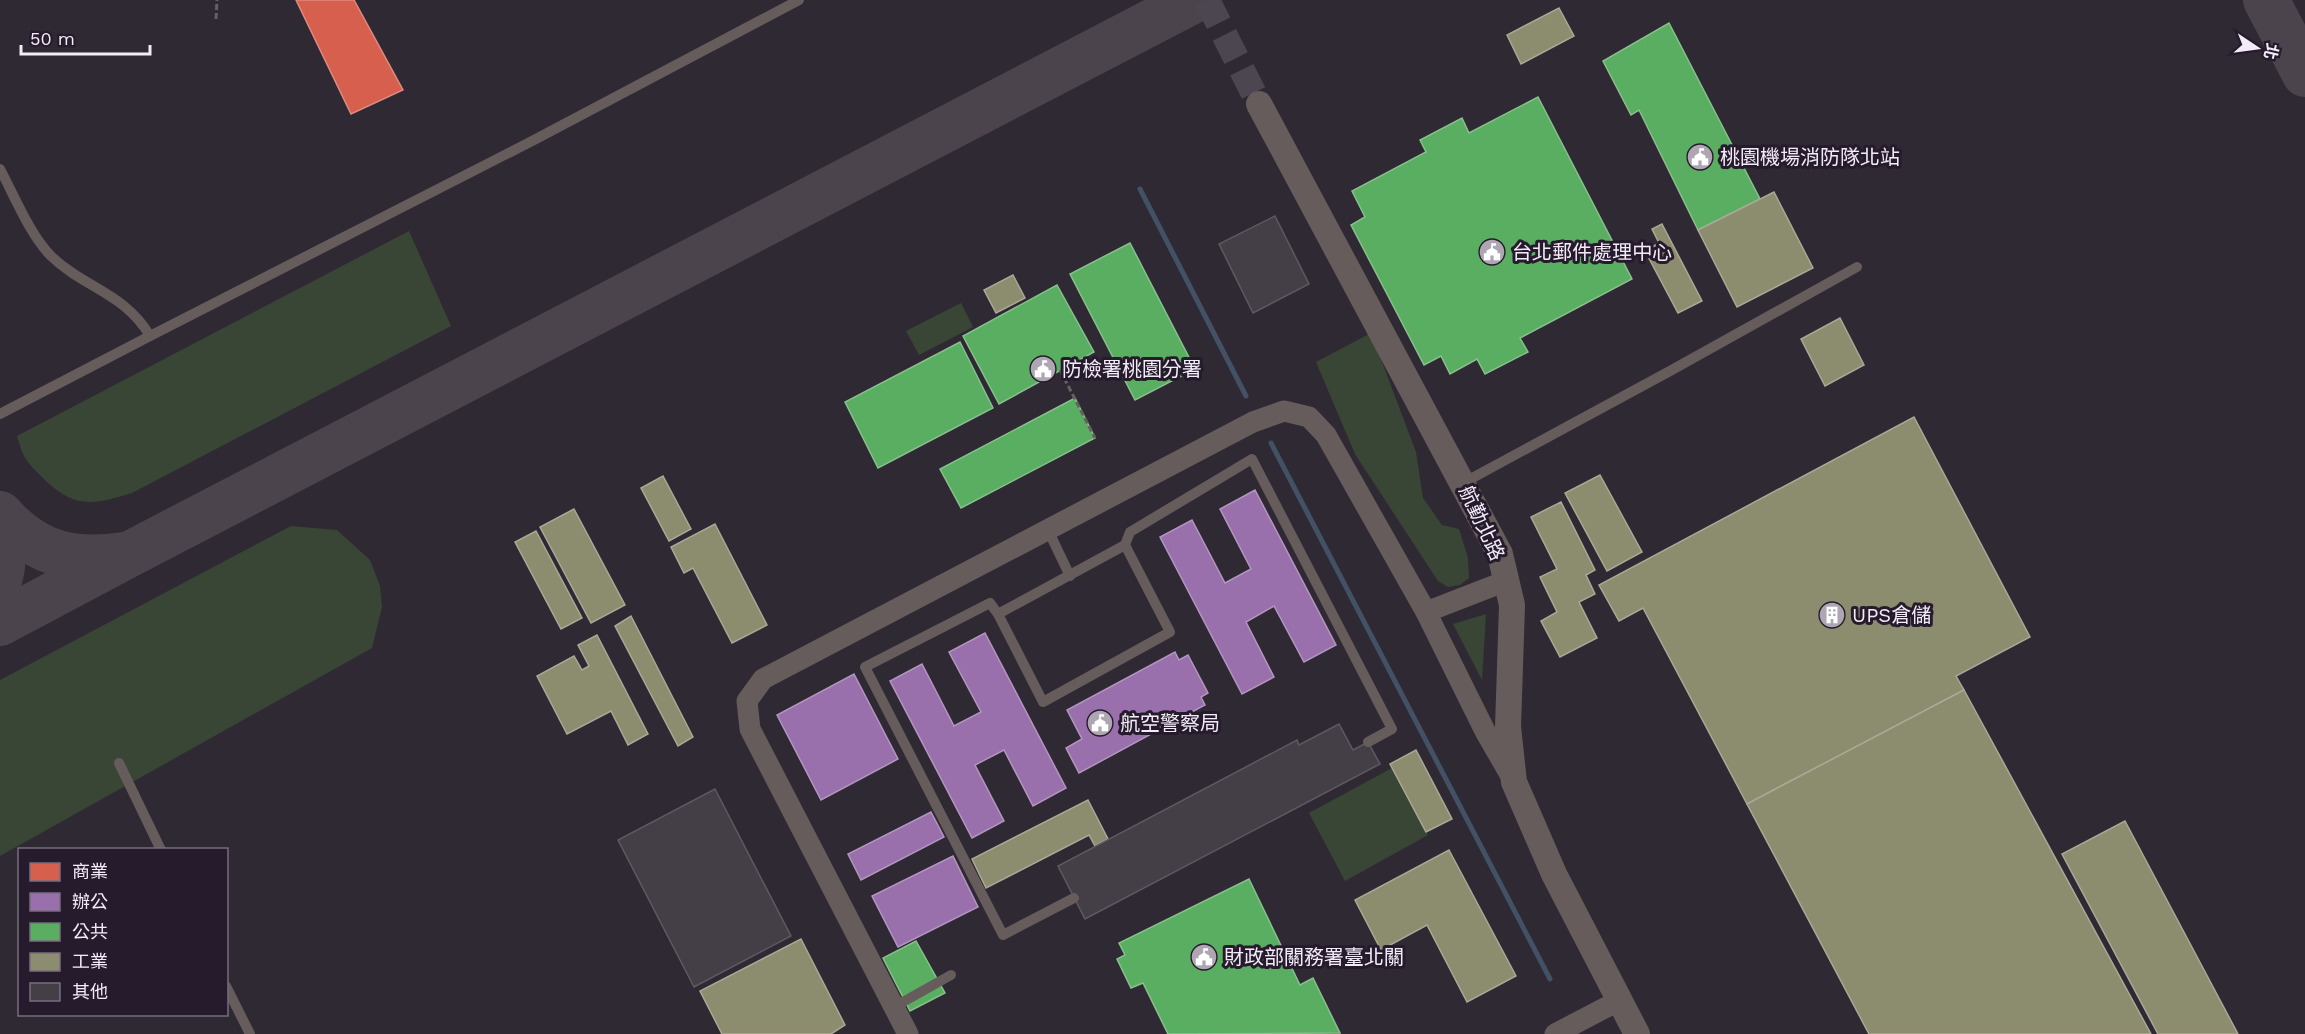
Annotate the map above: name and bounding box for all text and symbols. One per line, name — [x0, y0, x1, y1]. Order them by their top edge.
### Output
scale bar — [21, 18, 150, 56]
north arrow — [2227, 18, 2287, 78]
text: 50 m — [30, 28, 75, 49]
text: 北 — [2260, 41, 2282, 61]
public building icon: 桃園機場消防隊北站 — [1685, 142, 1715, 172]
place label: 桃園機場消防隊北站 — [1720, 145, 1900, 169]
public building icon: 台北郵件處理中心 — [1477, 237, 1507, 267]
place label: 台北郵件處理中心 — [1512, 240, 1672, 264]
public building icon: 防檢署桃園分署 — [1028, 354, 1058, 384]
place label: 防檢署桃園分署 — [1062, 357, 1202, 381]
street label: 航勤北路 — [1454, 482, 1510, 564]
building icon: UPS倉儲 — [1817, 600, 1847, 630]
place label: UPS倉儲 — [1852, 603, 1931, 627]
public building icon: 航空警察局 — [1085, 708, 1115, 738]
place label: 航空警察局 — [1120, 711, 1220, 735]
legend — [18, 848, 228, 1016]
text: 商業 — [72, 861, 108, 882]
text: 辦公 — [72, 891, 108, 912]
text: 公共 — [72, 921, 108, 942]
public building icon: 財政部關務署臺北關 — [1189, 942, 1219, 972]
place label: 財政部關務署臺北關 — [1224, 945, 1404, 969]
text: 工業 — [72, 951, 108, 972]
text: 其他 — [72, 981, 108, 1002]

